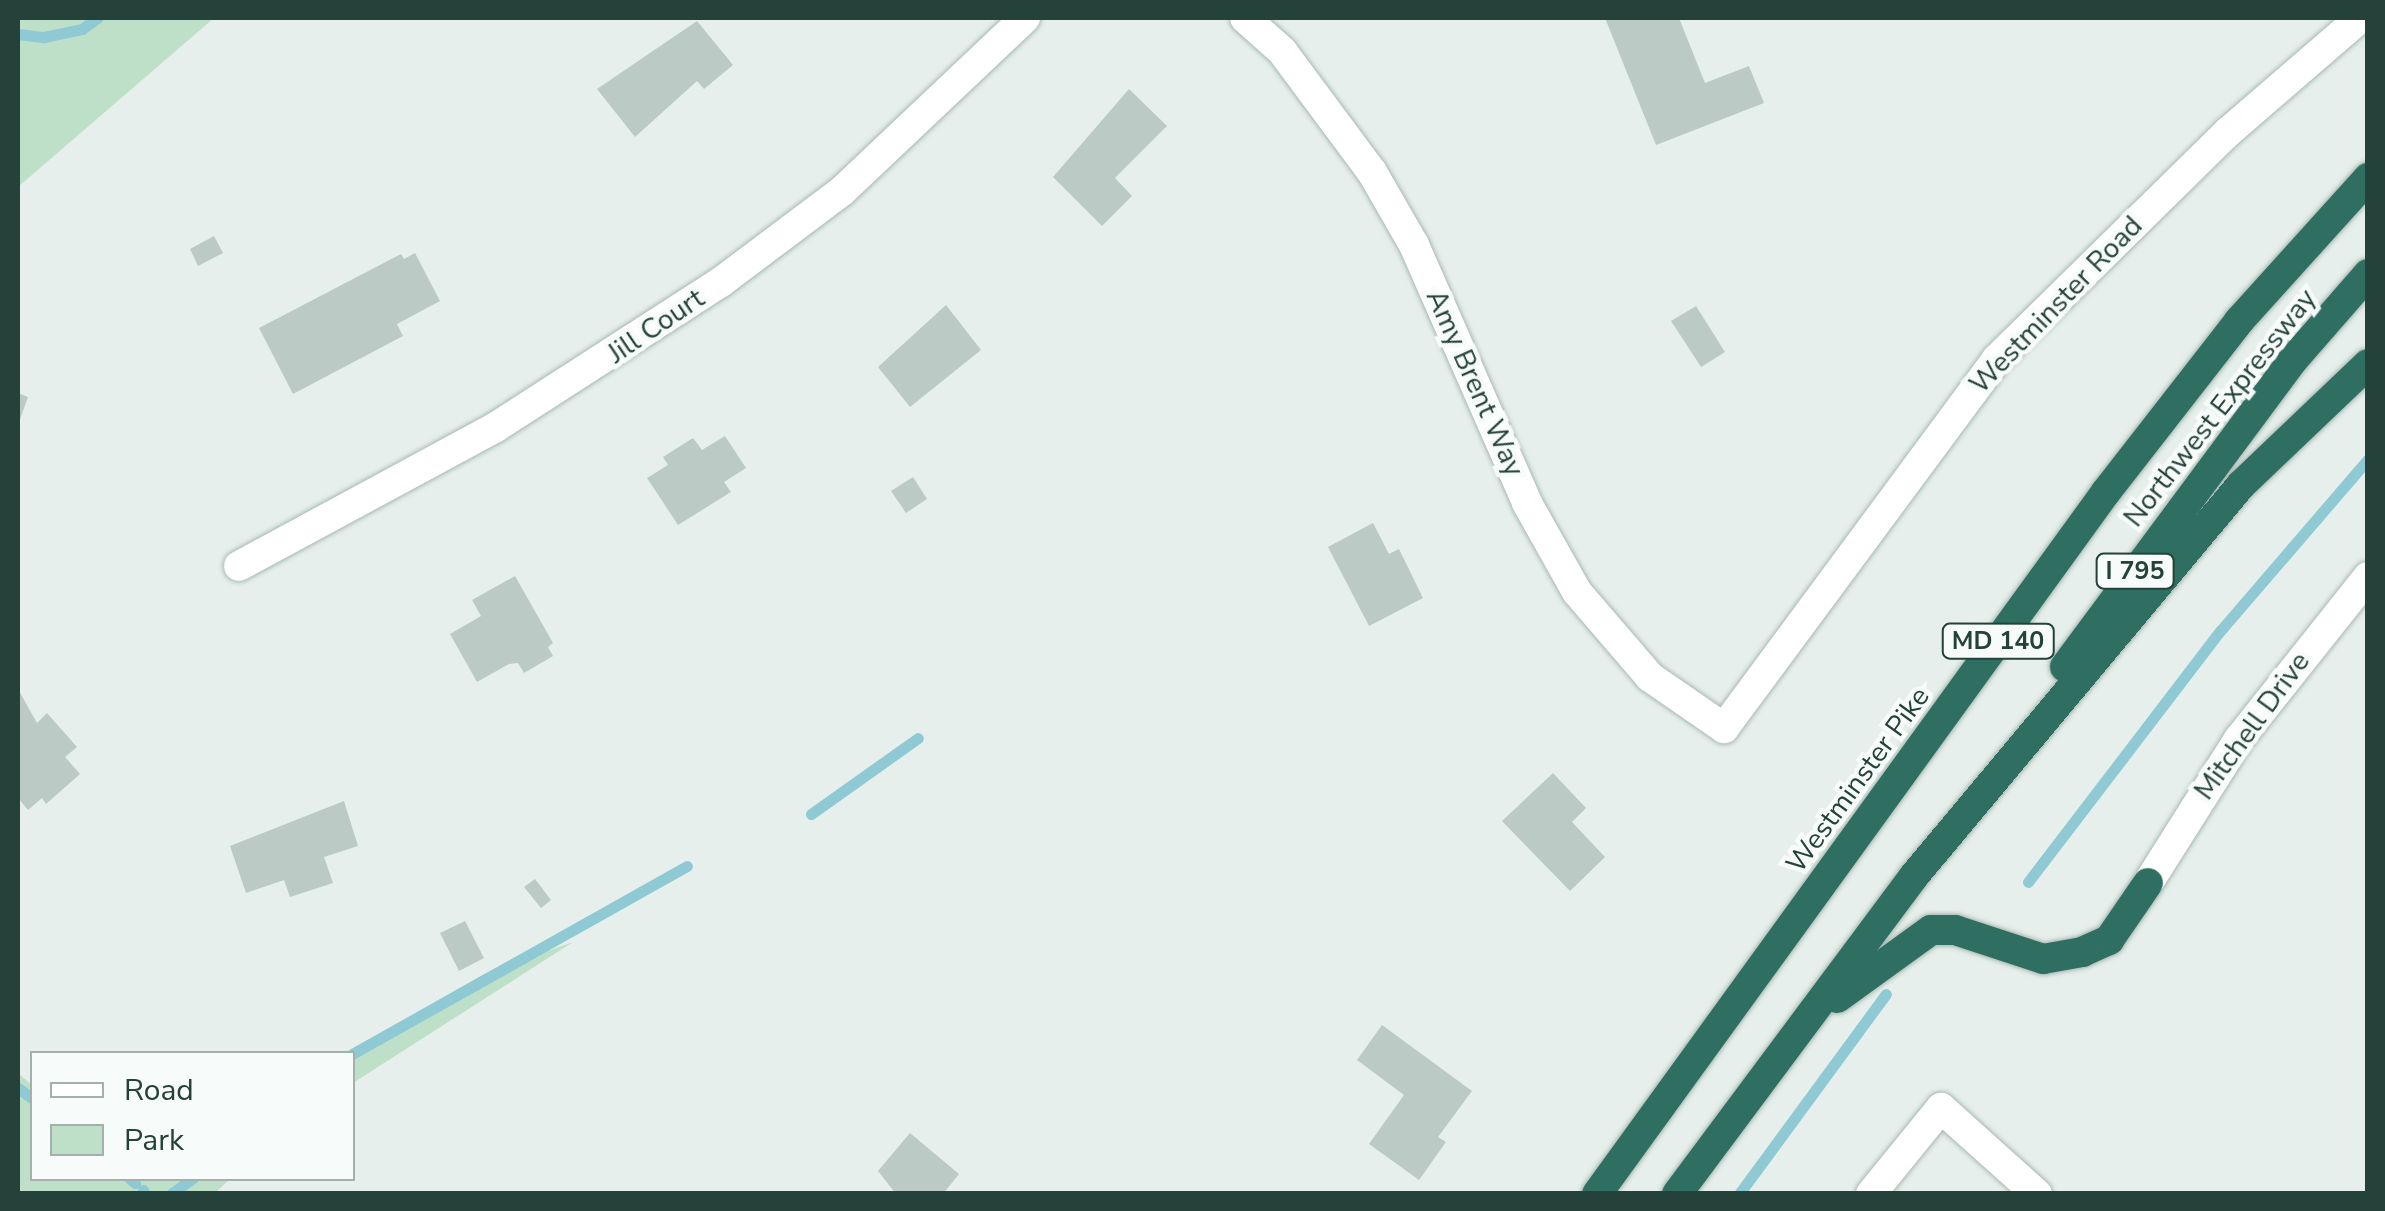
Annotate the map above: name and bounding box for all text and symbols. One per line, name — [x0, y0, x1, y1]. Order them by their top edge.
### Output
street label: Westminster Road — [1963, 209, 2149, 401]
street label: Jill Court — [601, 282, 711, 370]
street label: Northwest Expressway — [2117, 282, 2323, 534]
street label: Amy Brent Way — [1419, 284, 1531, 482]
road number: I 795 — [2095, 551, 2175, 591]
road number: MD 140 — [1940, 621, 2056, 661]
street label: Mitchell Drive — [2187, 646, 2317, 806]
street label: Westminster Pike — [1779, 681, 1937, 879]
legend — [30, 1051, 355, 1181]
text: Road — [124, 1070, 194, 1111]
text: Park — [124, 1120, 184, 1161]

